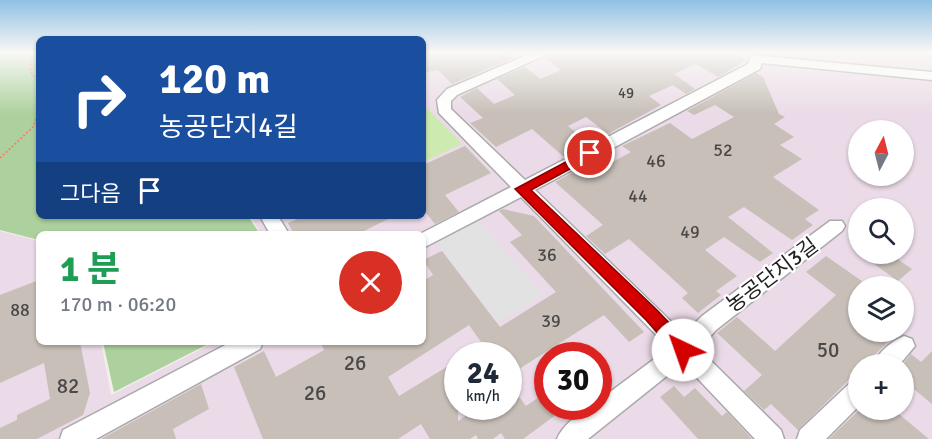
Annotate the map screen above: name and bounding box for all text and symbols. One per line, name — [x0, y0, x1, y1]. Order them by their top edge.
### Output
text: 120 m — [159, 54, 270, 105]
icon: right — [60, 60, 138, 138]
house number: 49 — [618, 84, 634, 102]
text: 농공단지4길 — [159, 111, 298, 144]
north arrow — [848, 120, 914, 186]
map controls — [848, 120, 914, 420]
pin — [564, 127, 615, 178]
icon: arrive — [573, 136, 606, 169]
house number: 52 — [713, 139, 733, 161]
house number: 46 — [646, 150, 666, 172]
icon: arrive — [133, 174, 166, 207]
text: 그다음 — [60, 180, 121, 207]
house number: 44 — [628, 185, 648, 207]
button: search — [848, 198, 914, 264]
house number: 49 — [680, 221, 700, 243]
street label: 농공단지3길 — [721, 232, 823, 318]
house number: 36 — [537, 244, 557, 266]
text: 1 분 — [60, 247, 120, 292]
button: close — [339, 251, 402, 314]
button: layers — [848, 276, 914, 342]
text: 170 m · 06:20 — [60, 292, 176, 317]
house number: 88 — [10, 299, 30, 321]
house number: 39 — [541, 310, 561, 332]
position arrow — [651, 318, 715, 382]
house number: 50 — [817, 337, 839, 363]
speed limit sign: 30 — [534, 342, 612, 420]
house number: 26 — [344, 350, 366, 376]
button: + — [848, 354, 914, 420]
text: 24 — [467, 355, 499, 392]
house number: 82 — [57, 373, 79, 399]
house number: 26 — [304, 380, 326, 406]
text: km/h — [466, 387, 500, 405]

